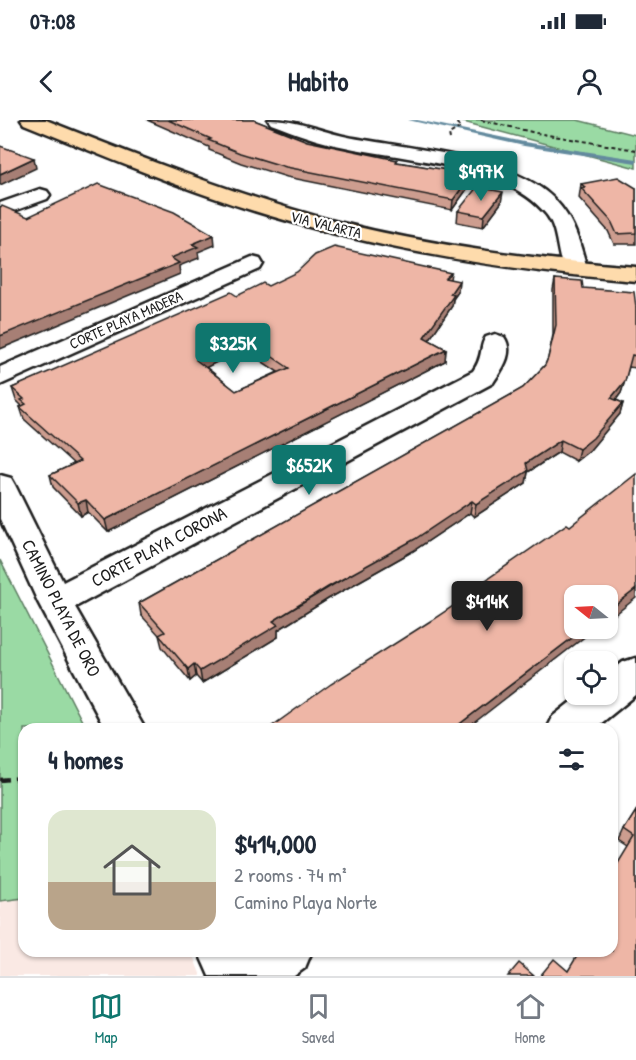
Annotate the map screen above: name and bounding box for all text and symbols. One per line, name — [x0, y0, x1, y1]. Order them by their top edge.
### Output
text: 07:08 — [30, 6, 75, 36]
text: Habito — [288, 63, 348, 99]
icon: back — [30, 65, 63, 98]
icon: person — [573, 65, 606, 98]
pin: $497K — [439, 151, 523, 202]
text: $497K — [458, 157, 504, 184]
street label: VIA VALARTA — [288, 206, 365, 244]
street label: CORTE PLAYA MADERA — [66, 285, 186, 354]
pin: $325K — [191, 323, 275, 374]
text: $325K — [209, 329, 257, 356]
pin: $652K — [267, 445, 351, 496]
text: $652K — [286, 451, 332, 478]
street label: CORTE PLAYA CORONA — [87, 500, 231, 593]
street label: CAMINO PLAYA DE ORO — [16, 535, 107, 681]
pin: $414K — [445, 581, 529, 632]
north arrow — [564, 585, 618, 639]
map controls — [564, 585, 618, 705]
text: $414K — [466, 587, 508, 614]
button: locate — [564, 651, 618, 705]
text: 4 homes — [48, 742, 123, 777]
icon: filters — [555, 743, 588, 776]
text: $414,000 — [234, 826, 316, 861]
icon: home — [96, 834, 168, 906]
text: 2 rooms · 74 m² — [234, 861, 346, 888]
text: Camino Playa Norte — [234, 888, 378, 915]
tab: Map — [90, 990, 123, 1048]
tab: Saved — [302, 990, 335, 1048]
tab: Home — [514, 990, 547, 1048]

